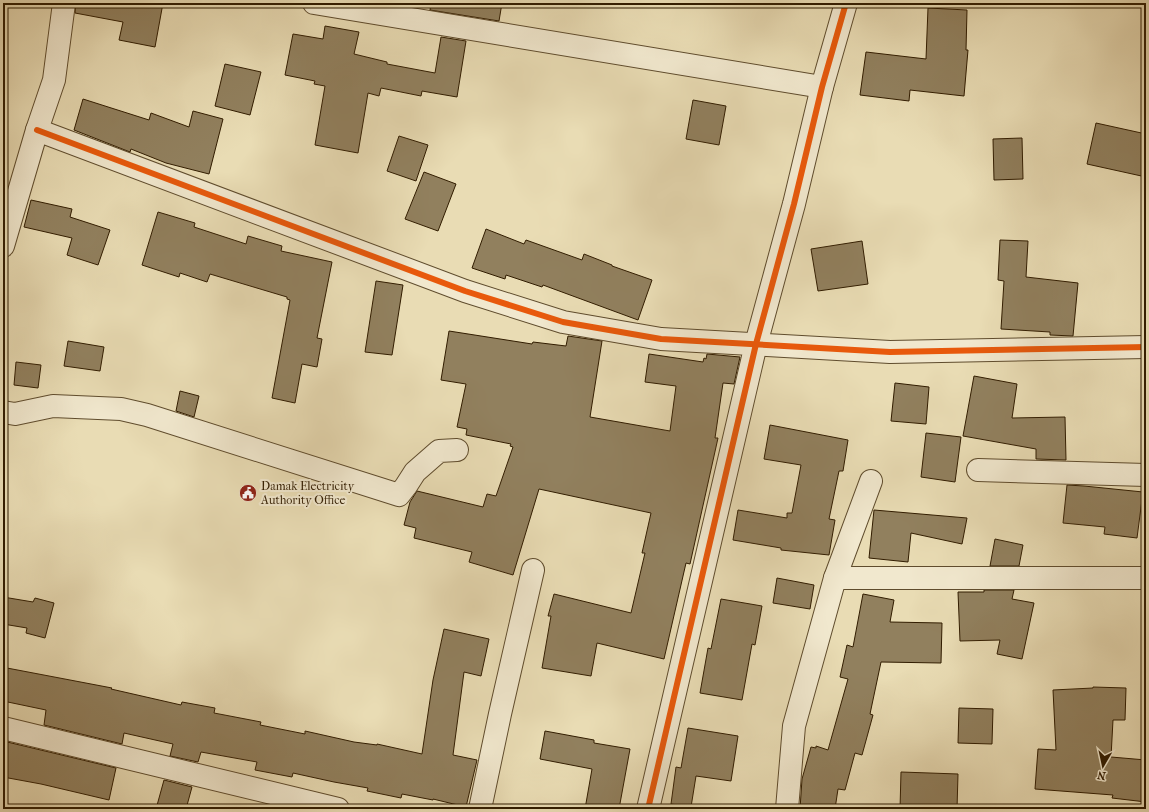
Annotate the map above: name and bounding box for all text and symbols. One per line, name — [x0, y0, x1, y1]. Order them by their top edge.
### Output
place label: Damak Electricity Authority Office — [260, 479, 355, 507]
public building icon: Damak Electricity Authority Office — [238, 483, 258, 503]
north arrow — [1083, 746, 1123, 786]
text: N — [1096, 768, 1107, 782]

